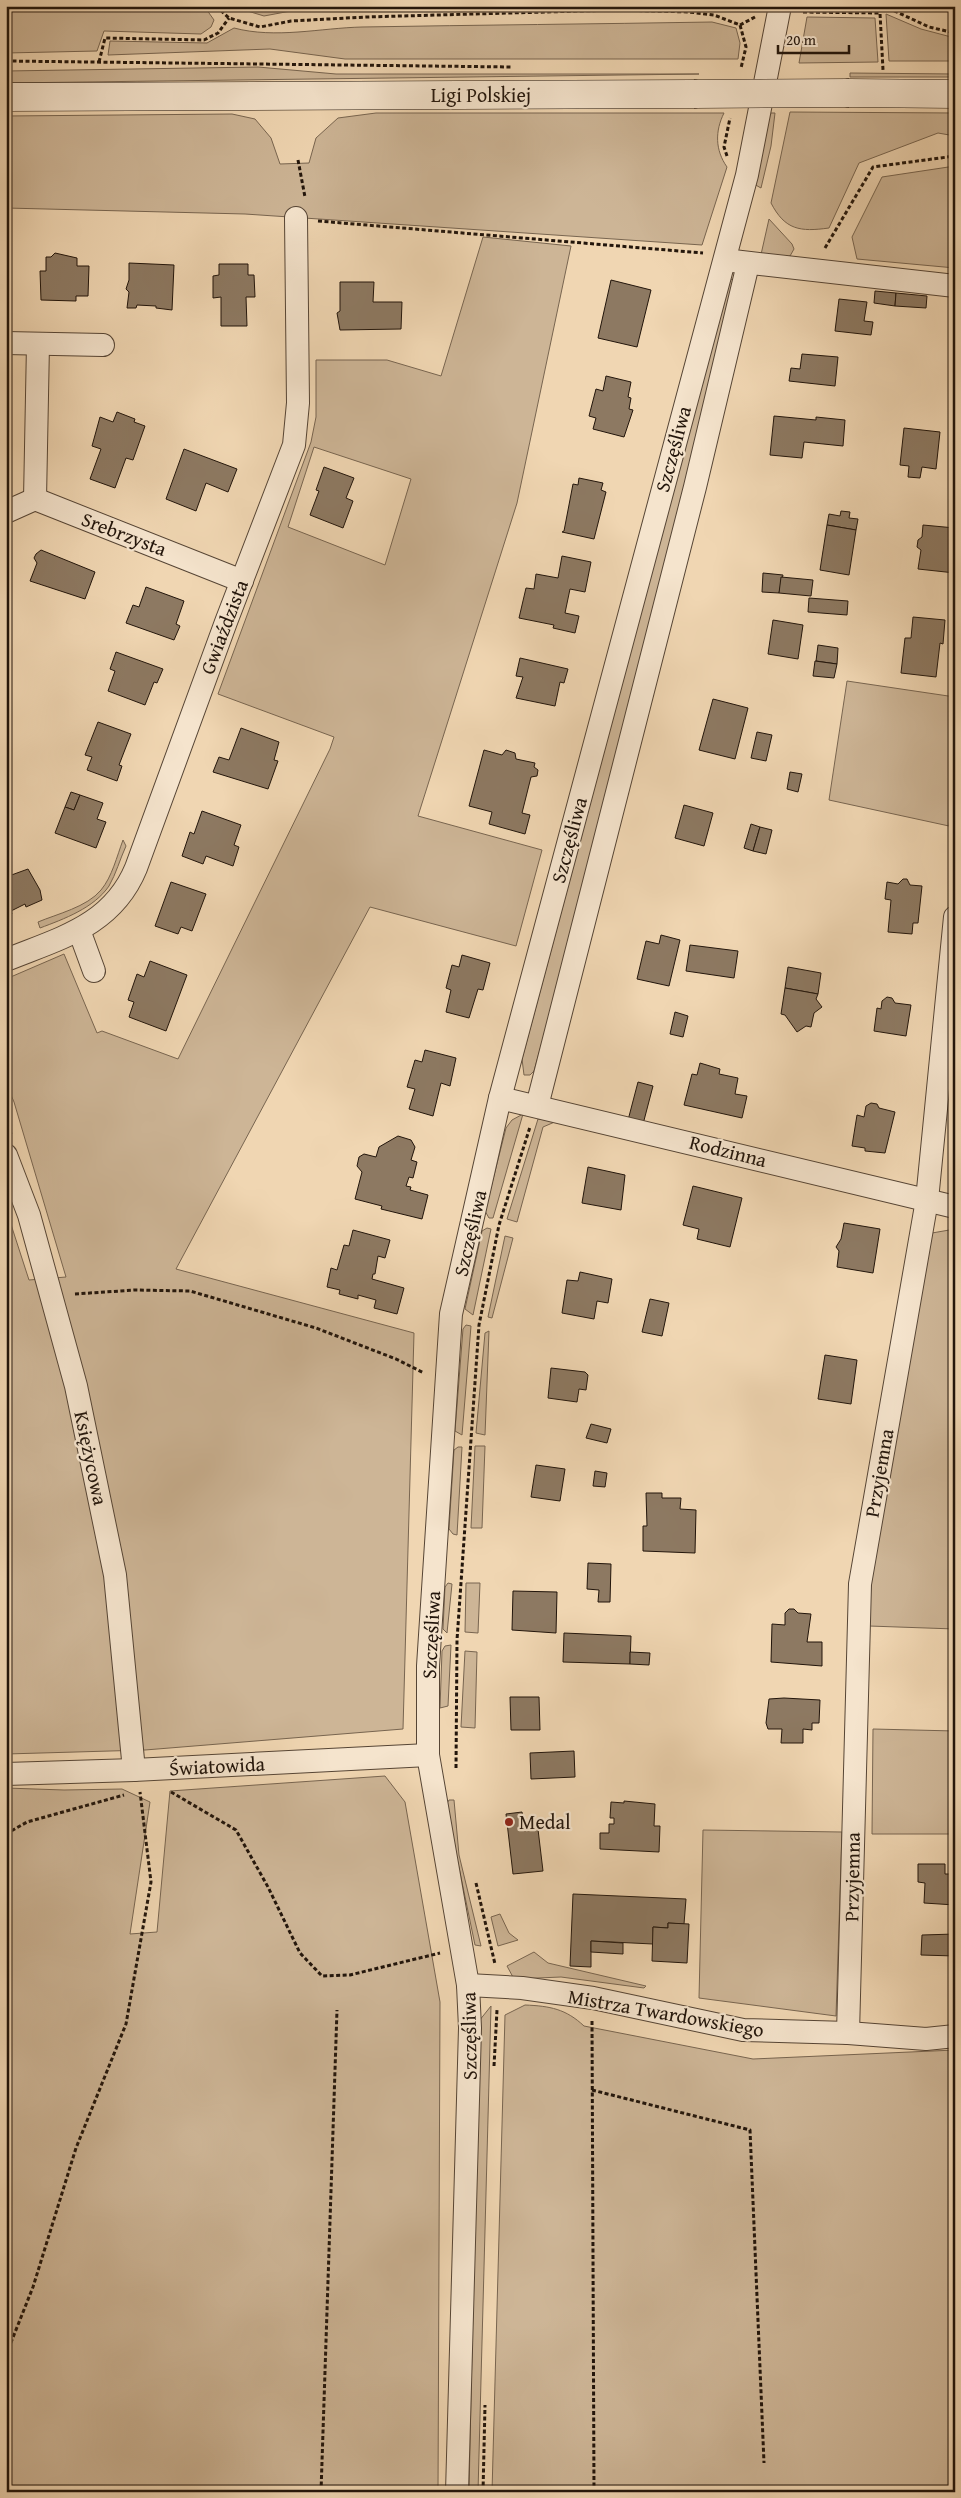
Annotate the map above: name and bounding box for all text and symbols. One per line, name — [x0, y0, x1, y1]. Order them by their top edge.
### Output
scale bar — [778, 22, 850, 54]
text: 20 m — [786, 29, 817, 50]
street label: Ligi Polskiej — [431, 80, 531, 109]
street label: Szczęśliwa — [647, 402, 698, 495]
street label: Srebrzysta — [78, 504, 171, 563]
street label: Gwiaździsta — [192, 575, 255, 678]
street label: Szczęśliwa — [543, 793, 594, 886]
street label: Rodzinna — [686, 1127, 770, 1174]
street label: Szczęśliwa — [445, 1186, 494, 1279]
street label: Księżycowa — [67, 1408, 116, 1508]
street label: Przyjemna — [856, 1426, 901, 1519]
street label: Szczęśliwa — [414, 1590, 447, 1680]
street label: Światowida — [168, 1748, 266, 1782]
place label: Medal — [519, 1807, 571, 1836]
marker: Medal — [503, 1816, 515, 1828]
street label: Przyjemna — [836, 1831, 867, 1922]
street label: Mistrza Twardowskiego — [566, 1981, 766, 2044]
street label: Szczęśliwa — [453, 1991, 484, 2080]

